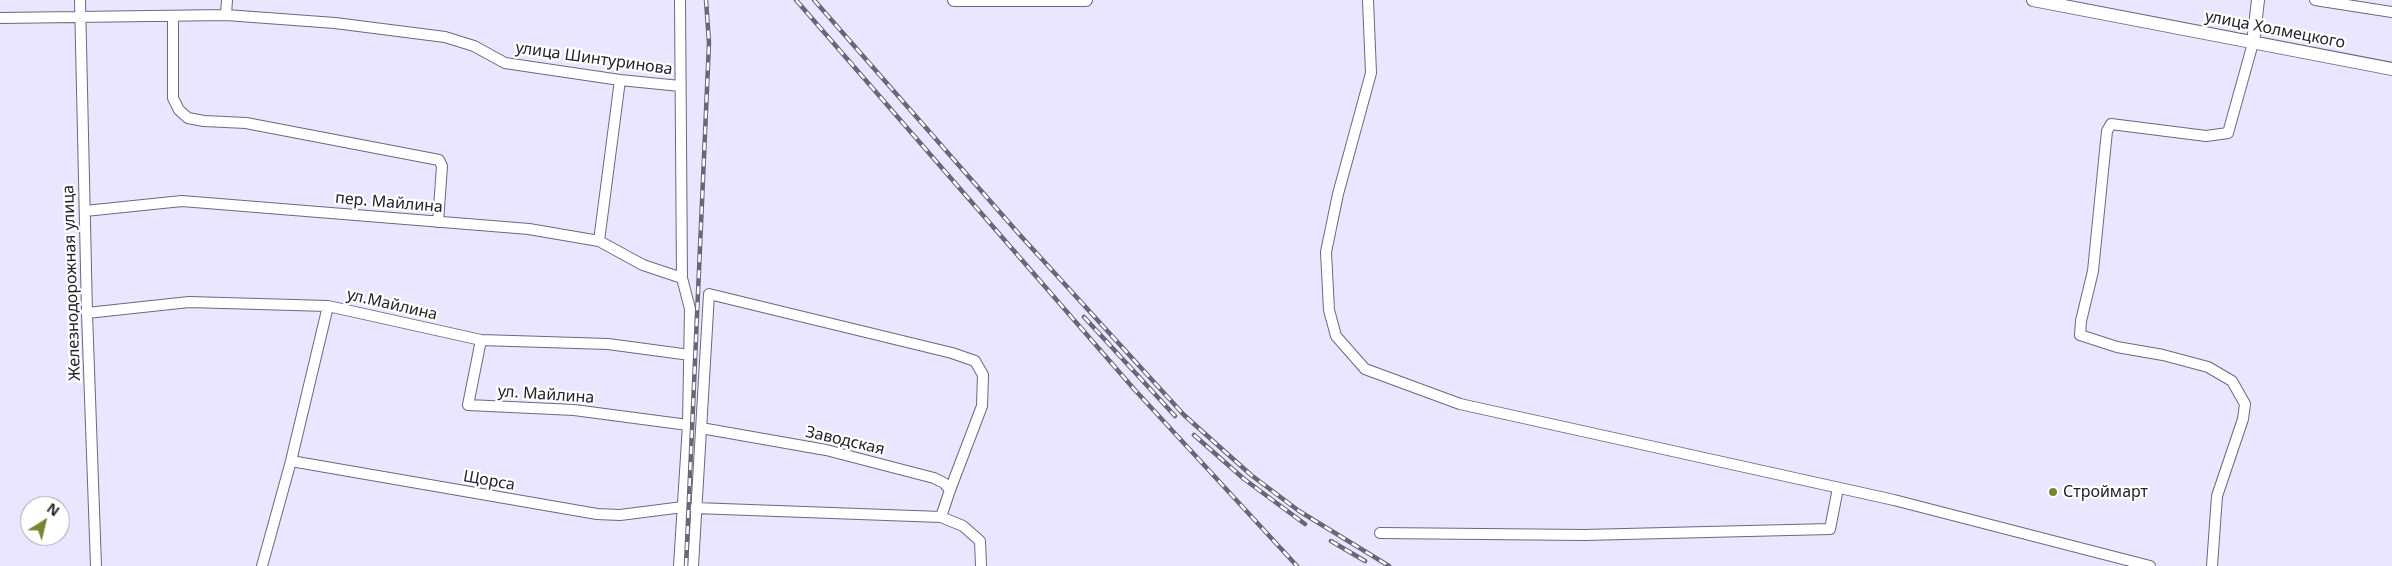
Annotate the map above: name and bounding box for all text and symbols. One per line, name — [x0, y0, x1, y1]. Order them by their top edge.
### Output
street label: улица Холмецкого — [2203, 7, 2347, 53]
street label: улица Шинтуринова — [514, 38, 674, 80]
street label: Железнодорожная улица — [59, 185, 85, 381]
street label: пер. Майлина — [334, 189, 444, 217]
street label: ул.Майлина — [345, 285, 439, 325]
street label: ул. Майлина — [497, 382, 595, 408]
street label: Заводская — [804, 423, 886, 459]
street label: Щорса — [462, 467, 516, 495]
place label: Строймарт — [2063, 482, 2148, 502]
marker: Строймарт — [2047, 486, 2059, 498]
north arrow — [20, 496, 70, 546]
text: N — [43, 498, 64, 520]

